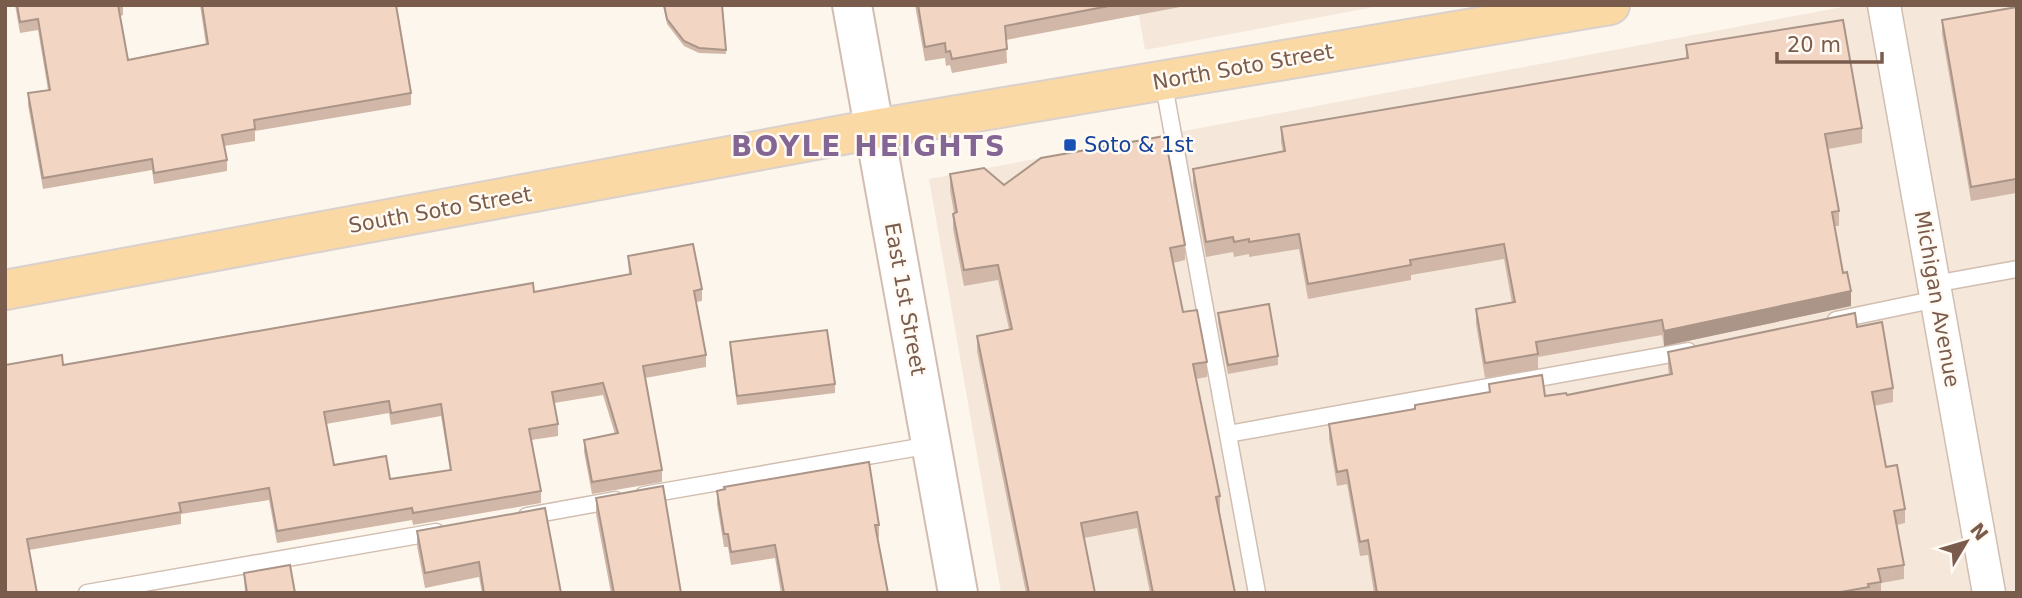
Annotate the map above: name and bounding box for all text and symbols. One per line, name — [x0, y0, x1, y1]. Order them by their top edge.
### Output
scale bar — [1777, 21, 1882, 65]
text: 20 m — [1787, 33, 1841, 57]
street label: North Soto Street — [1151, 39, 1335, 95]
district label: BOYLE HEIGHTS — [731, 130, 1007, 163]
place label: Soto & 1st — [1084, 133, 1194, 157]
marker: Soto & 1st — [1062, 137, 1078, 153]
street label: South Soto Street — [347, 182, 533, 238]
street label: Michigan Avenue — [1910, 209, 1964, 389]
street label: East 1st Street — [880, 221, 930, 377]
north arrow — [1931, 507, 2001, 577]
text: N — [1966, 518, 1993, 545]

